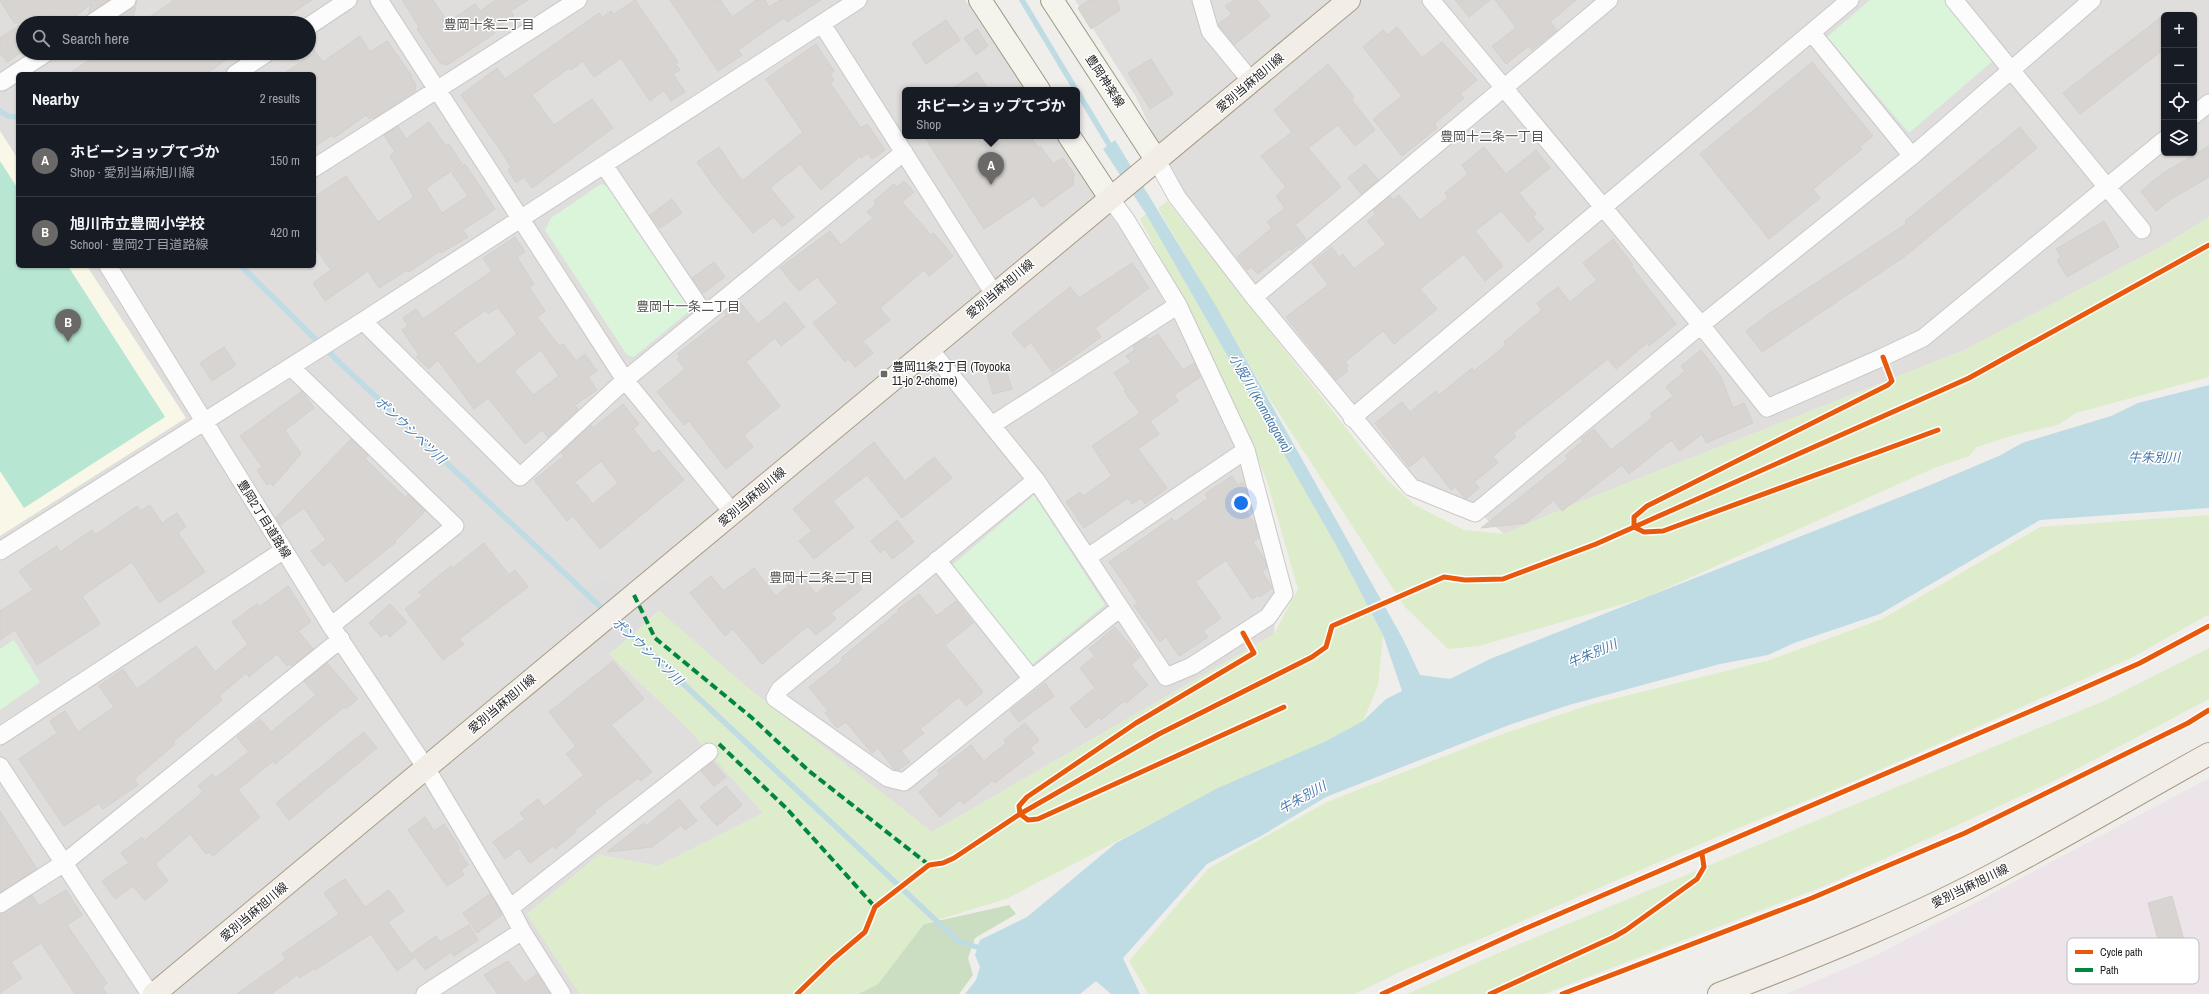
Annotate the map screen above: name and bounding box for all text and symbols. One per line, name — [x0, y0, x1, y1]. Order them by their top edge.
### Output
map controls — [2161, 12, 2197, 156]
button: + — [2161, 12, 2197, 48]
search box — [16, 16, 316, 60]
district label: 豊岡十条二丁目 — [443, 16, 535, 33]
icon: search — [30, 27, 52, 49]
text: Search here — [62, 28, 129, 49]
button: − — [2161, 48, 2197, 84]
street label: 愛別当麻旭川線 — [1213, 50, 1287, 116]
street label: 豊岡神楽線 — [1082, 51, 1128, 111]
button: locate — [2161, 84, 2197, 120]
text: Nearby — [32, 87, 79, 110]
popup — [902, 87, 1080, 139]
text: 2 results — [260, 90, 300, 107]
text: ホビーショップてづか — [916, 95, 1066, 116]
text: Shop — [916, 116, 941, 133]
button: layers — [2161, 120, 2197, 156]
district label: 豊岡十二条一丁目 — [1440, 128, 1544, 145]
text: ホビーショップてづか — [70, 141, 219, 162]
text: A — [41, 152, 49, 169]
text: 150 m — [270, 152, 300, 169]
pin: A — [978, 152, 1004, 185]
text: Shop · 愛別当麻旭川線 — [70, 164, 195, 181]
text: 旭川市立豊岡小学校 — [70, 213, 205, 234]
text: B — [41, 224, 49, 241]
text: 420 m — [270, 224, 300, 241]
text: School · 豊岡2丁目道路線 — [70, 236, 208, 253]
street label: 愛別当麻旭川線 — [963, 256, 1037, 322]
district label: 豊岡十一条二丁目 — [636, 298, 740, 315]
pin: B — [55, 309, 81, 342]
water label: 小股川 (Komatagawa) — [1225, 351, 1296, 456]
place label: 豊岡11条2丁目 (Toyooka 11-jo 2-chome) — [892, 359, 1011, 389]
marker: 豊岡11条2丁目 (Toyooka 11-jo 2-chome) — [879, 369, 889, 379]
water label: ポンウシベツ川 — [372, 393, 451, 469]
water label: 牛朱別川 — [2128, 449, 2182, 466]
street label: 愛別当麻旭川線 — [715, 464, 789, 530]
street label: 豊岡2丁目道路線 — [234, 477, 294, 561]
your location — [1231, 493, 1251, 513]
district label: 豊岡十二条二丁目 — [769, 569, 873, 586]
water label: ポンウシベツ川 — [609, 614, 688, 690]
water label: 牛朱別川 — [1565, 635, 1621, 671]
street label: 愛別当麻旭川線 — [465, 671, 539, 737]
water label: 牛朱別川 — [1275, 776, 1331, 817]
street label: 愛別当麻旭川線 — [1929, 860, 2011, 912]
street label: 愛別当麻旭川線 — [217, 879, 291, 945]
legend — [2067, 938, 2199, 984]
text: Cycle path — [2100, 945, 2143, 959]
text: Path — [2100, 963, 2119, 977]

